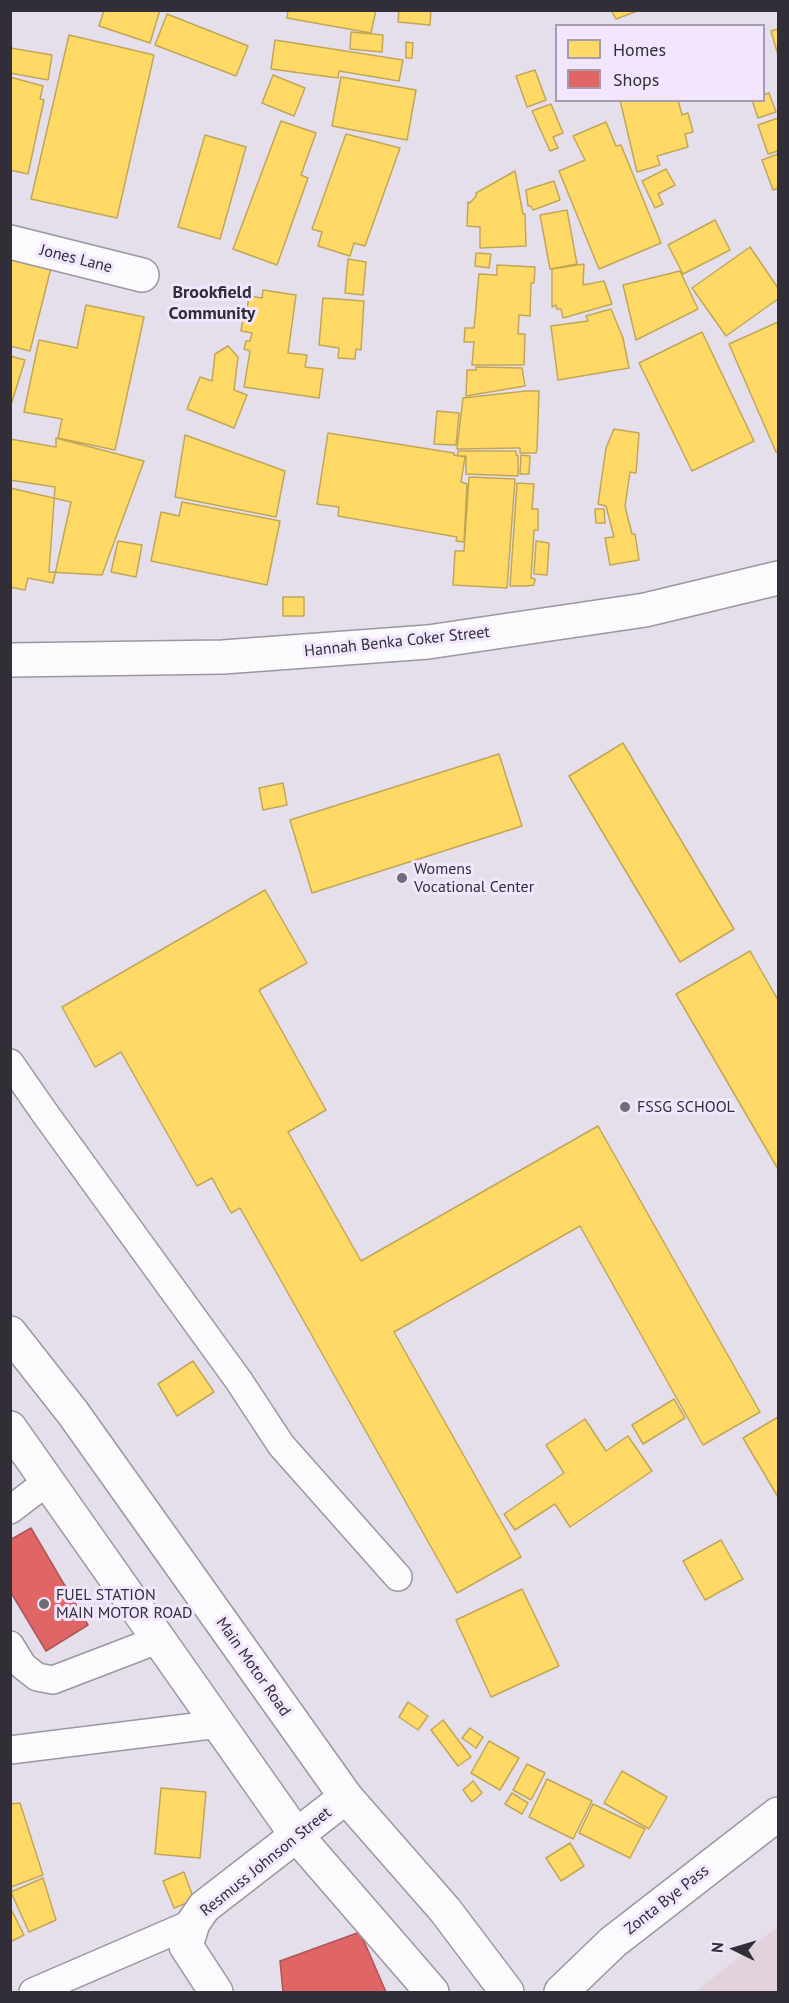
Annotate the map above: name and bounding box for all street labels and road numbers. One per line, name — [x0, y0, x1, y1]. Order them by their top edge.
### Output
street label: Jones Lane — [38, 241, 114, 277]
street label: Hannah Benka Coker Street — [303, 623, 491, 661]
street label: Main Motor Road — [212, 1614, 294, 1720]
street label: Resmuss Johnson Street — [197, 1803, 335, 1921]
street label: Zonta Bye Pass — [621, 1861, 713, 1939]

